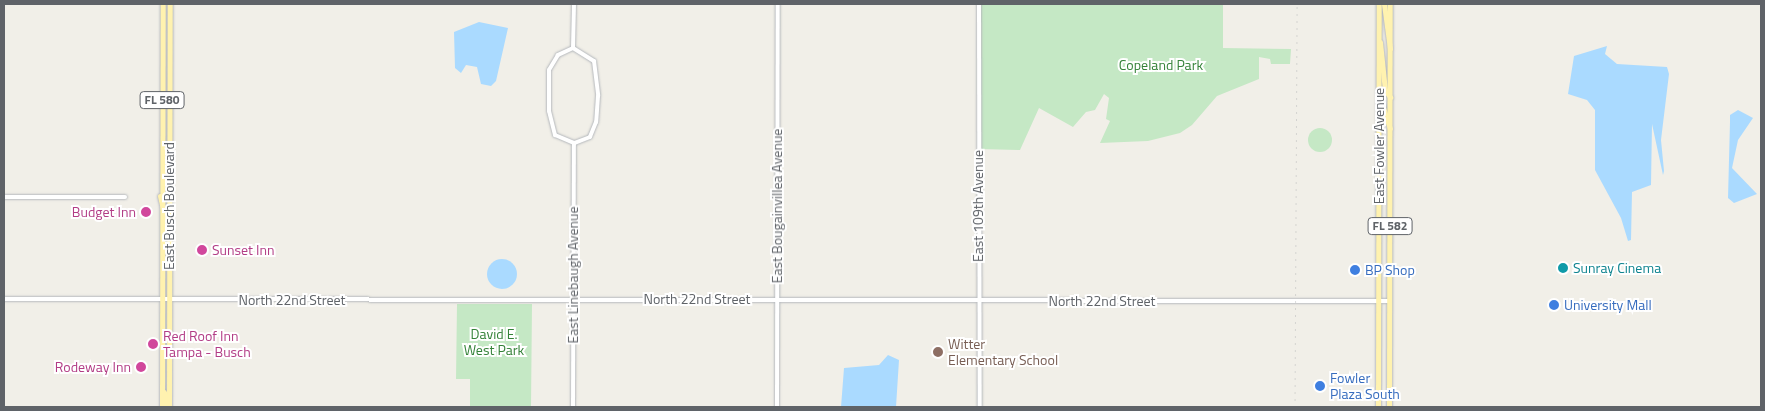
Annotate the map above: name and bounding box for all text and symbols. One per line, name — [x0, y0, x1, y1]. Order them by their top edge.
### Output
park label: Copeland Park — [1119, 57, 1203, 73]
street label: East Fowler Avenue — [1371, 88, 1387, 204]
road number: FL 580 — [140, 90, 184, 110]
street label: East Bougainvillea Avenue — [769, 129, 785, 283]
street label: East Busch Boulevard — [161, 142, 177, 270]
street label: East 109th Avenue — [970, 150, 986, 262]
place label: Budget Inn — [72, 204, 136, 220]
marker: Budget Inn — [140, 206, 152, 218]
street label: East Linebaugh Avenue — [565, 206, 581, 344]
road number: FL 582 — [1368, 217, 1412, 236]
place label: Sunset Inn — [212, 242, 275, 258]
marker: Sunset Inn — [196, 244, 208, 256]
place label: Sunray Cinema — [1573, 260, 1661, 276]
place label: BP Shop — [1365, 262, 1415, 278]
marker: Sunray Cinema — [1557, 262, 1569, 274]
marker: BP Shop — [1349, 264, 1361, 276]
street label: North 22nd Street — [644, 291, 750, 307]
street label: North 22nd Street — [239, 292, 345, 308]
street label: North 22nd Street — [1049, 293, 1155, 309]
place label: University Mall — [1564, 297, 1652, 313]
marker: University Mall — [1548, 299, 1560, 311]
park label: David E. West Park — [464, 326, 524, 358]
place label: Red Roof Inn Tampa - Busch — [163, 328, 251, 361]
place label: Witter Elementary School — [948, 336, 1058, 368]
marker: Red Roof Inn Tampa - Busch — [147, 338, 159, 350]
marker: Witter Elementary School — [932, 346, 944, 358]
place label: Rodeway Inn — [55, 359, 131, 375]
marker: Rodeway Inn — [135, 361, 147, 373]
place label: Fowler Plaza South — [1330, 370, 1400, 402]
marker: Fowler Plaza South — [1314, 380, 1326, 392]

